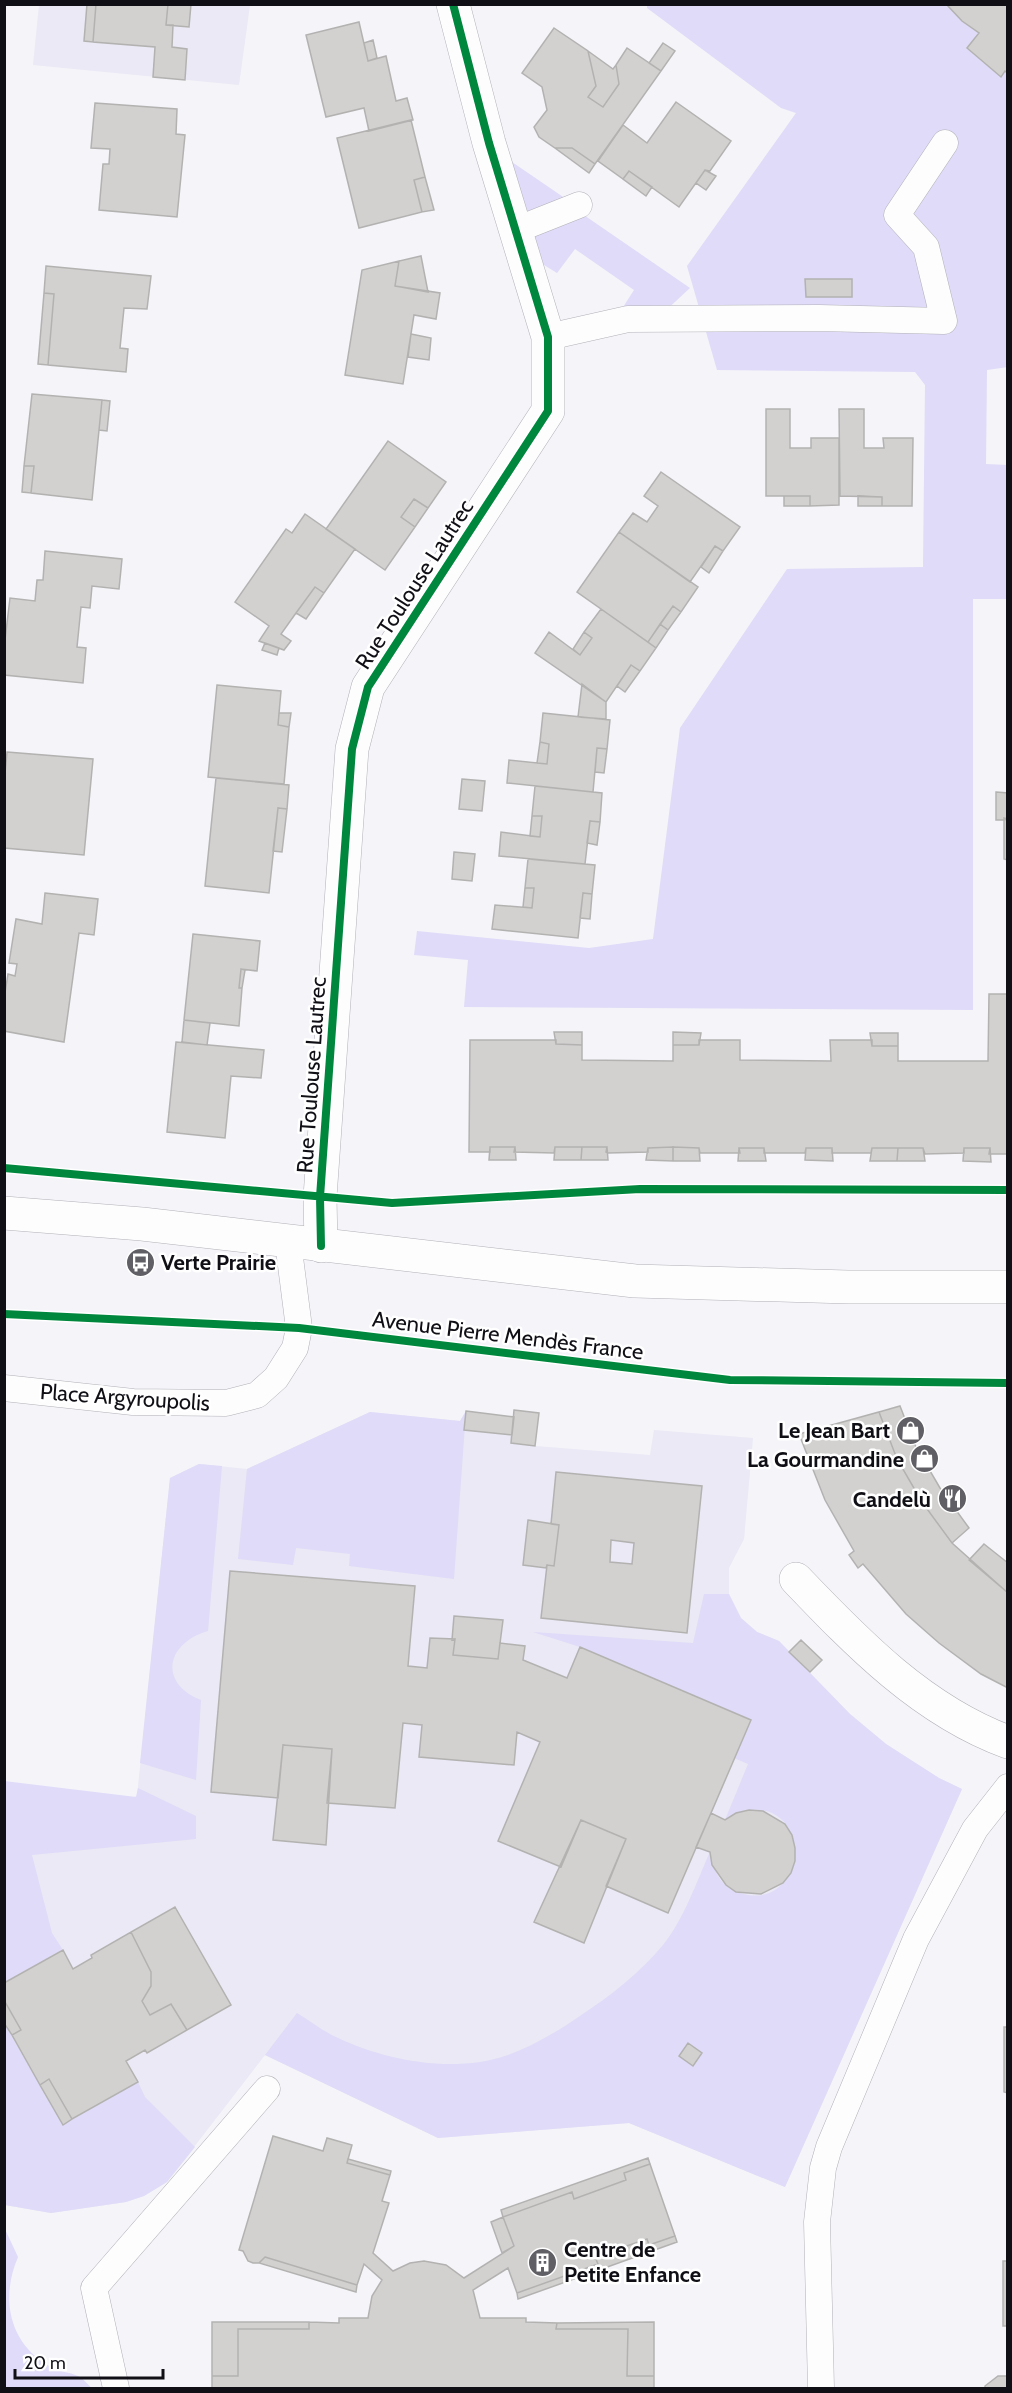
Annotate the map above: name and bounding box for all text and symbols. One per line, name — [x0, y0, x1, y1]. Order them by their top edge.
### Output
street label: Rue Toulouse Lautrec — [349, 494, 479, 674]
street label: Rue Toulouse Lautrec — [291, 976, 332, 1174]
bus stop icon: Verte Prairie — [124, 1246, 156, 1278]
place label: Verte Prairie — [161, 1249, 276, 1276]
street label: Avenue Pierre Mendès France — [371, 1305, 645, 1366]
street label: Place Argyroupolis — [39, 1378, 211, 1417]
shop icon: Le Jean Bart — [895, 1414, 927, 1446]
place label: Le Jean Bart — [778, 1417, 890, 1444]
shop icon: La Gourmandine — [909, 1443, 941, 1475]
place label: La Gourmandine — [747, 1446, 904, 1473]
restaurant icon: Candelù — [936, 1483, 968, 1515]
place label: Candelù — [853, 1486, 931, 1513]
place label: Centre de Petite Enfance — [564, 2236, 701, 2288]
building icon: Centre de Petite Enfance — [527, 2246, 559, 2278]
scale bar — [15, 2342, 164, 2380]
text: 20 m — [24, 2352, 66, 2374]

